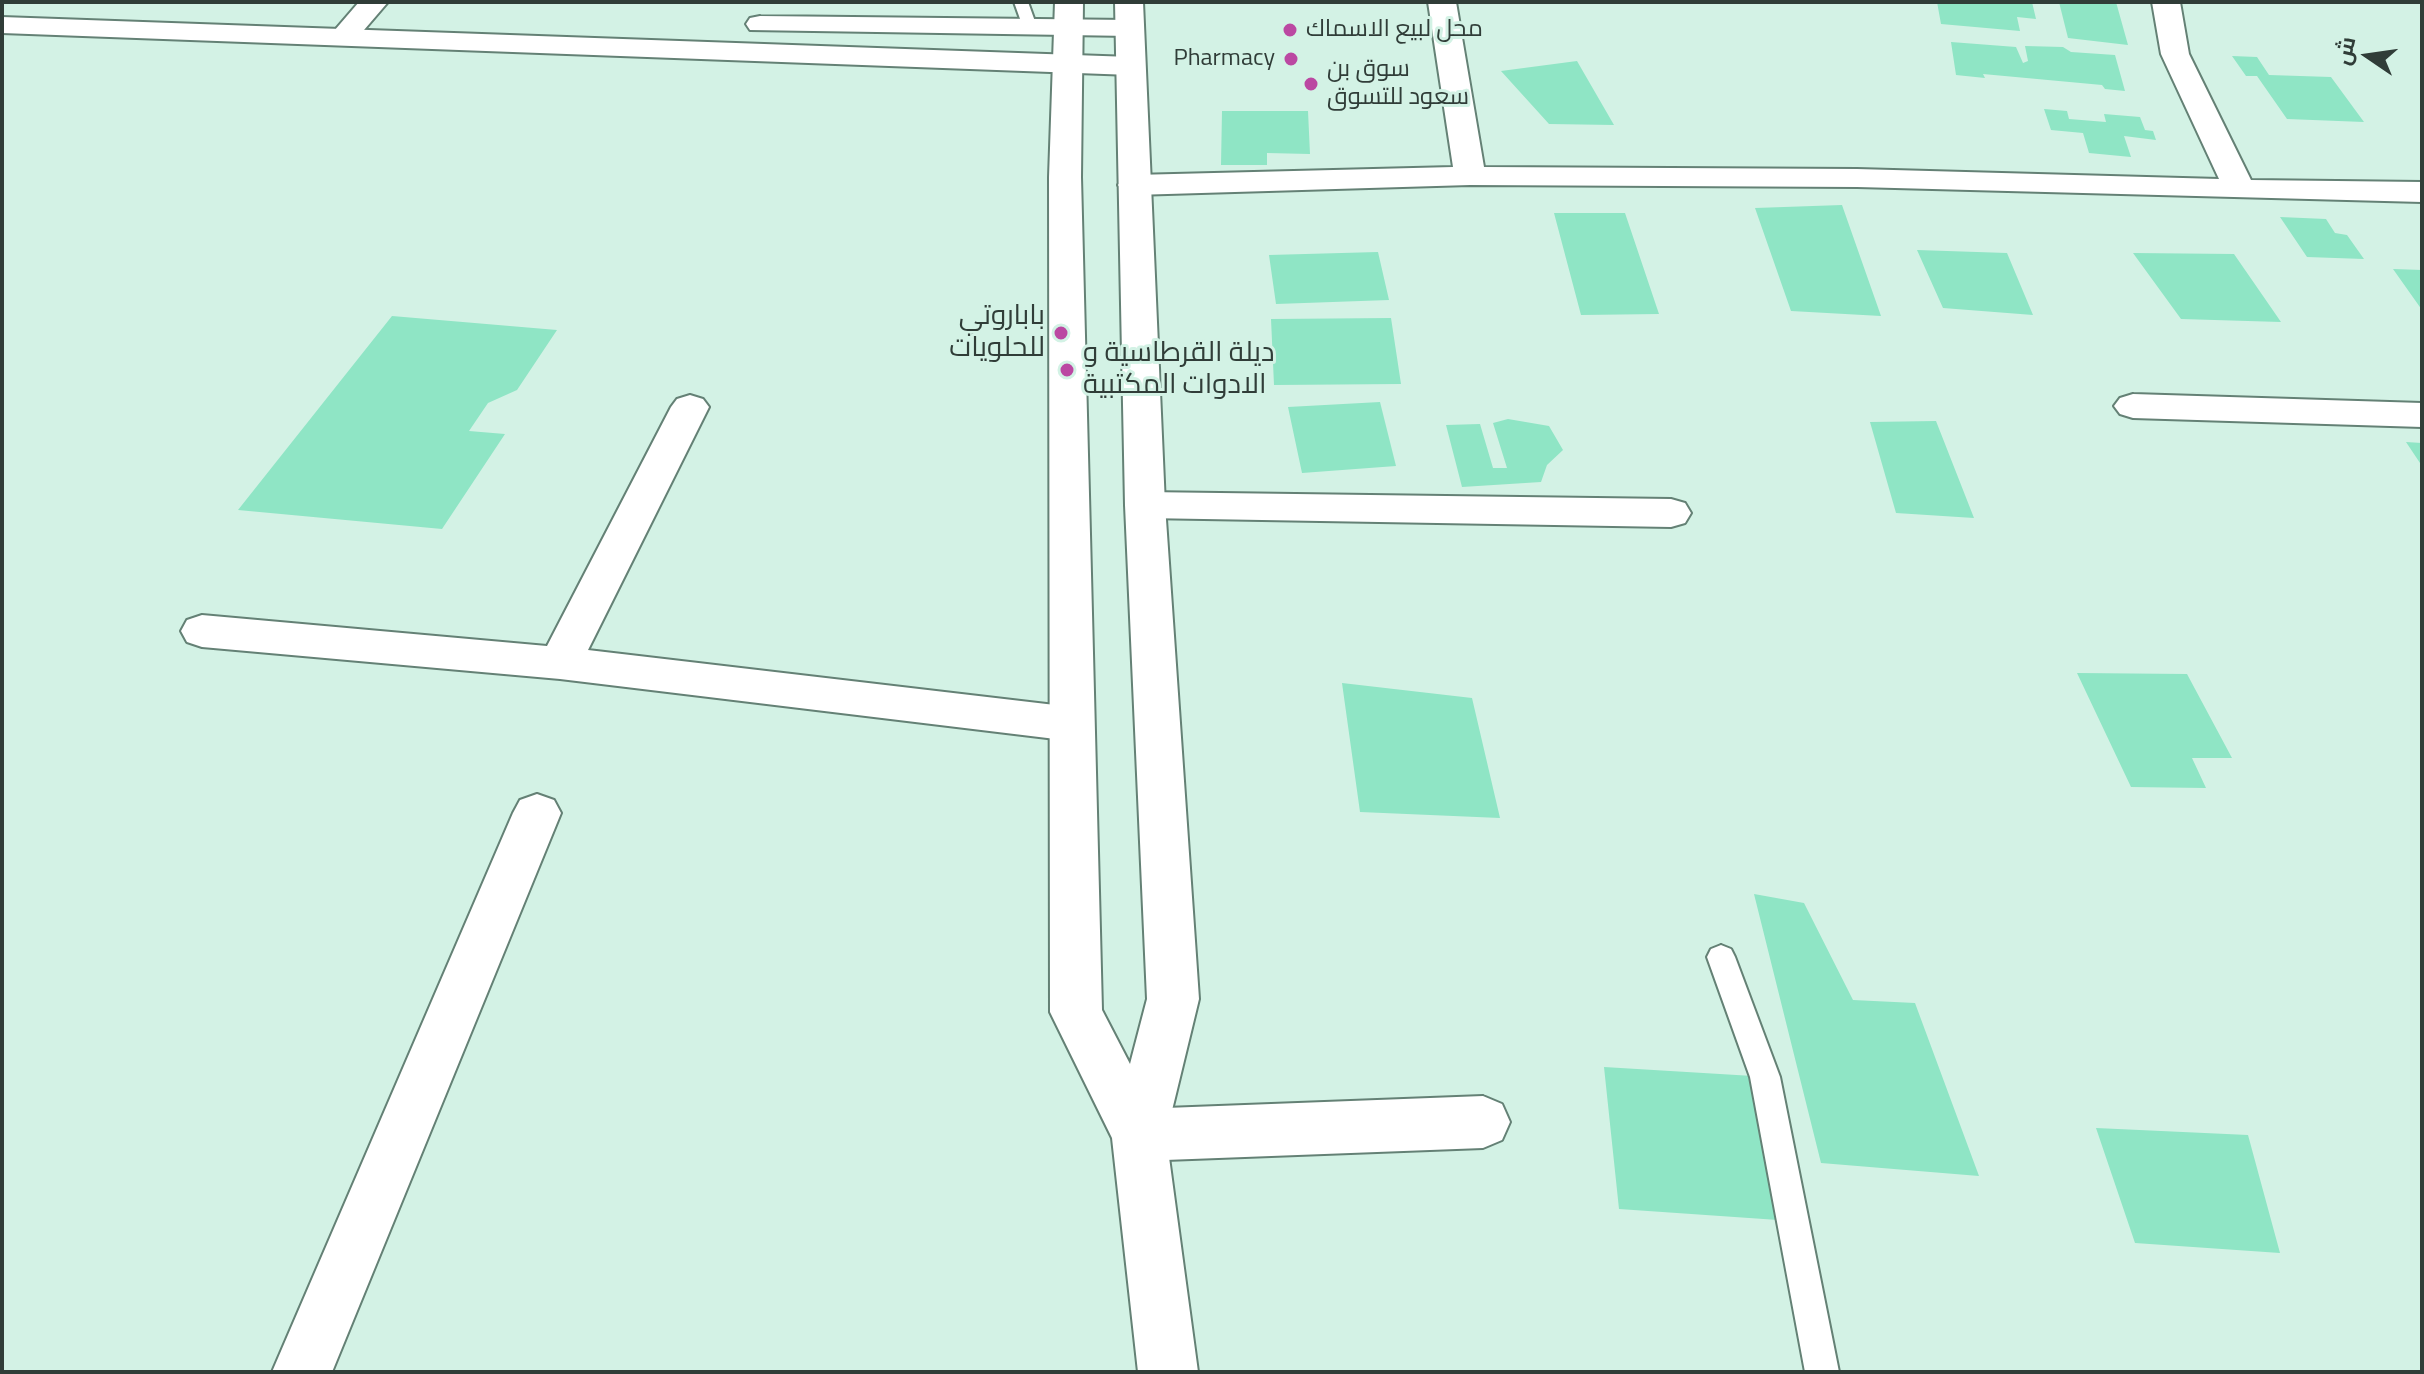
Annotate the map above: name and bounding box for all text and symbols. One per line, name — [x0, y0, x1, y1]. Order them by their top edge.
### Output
place label: محل لبيع الاسماك — [1306, 16, 1483, 44]
north arrow — [2328, 16, 2408, 96]
marker: محل لبيع الاسماك — [1281, 21, 1299, 39]
text: ش — [2325, 33, 2364, 68]
place label: Pharmacy — [1173, 45, 1275, 73]
marker: Pharmacy — [1282, 50, 1300, 68]
place label: سوق بن سعود للتسوق — [1327, 56, 1469, 112]
marker: سوق بن سعود للتسوق — [1302, 75, 1320, 93]
place label: باباروتي للحلويات — [949, 300, 1045, 366]
marker: باباروتي للحلويات — [1052, 324, 1070, 342]
place label: ديلة القرطاسية و الادوات المكتبية — [1083, 337, 1275, 403]
marker: ديلة القرطاسية و الادوات المكتبية — [1058, 361, 1076, 379]

